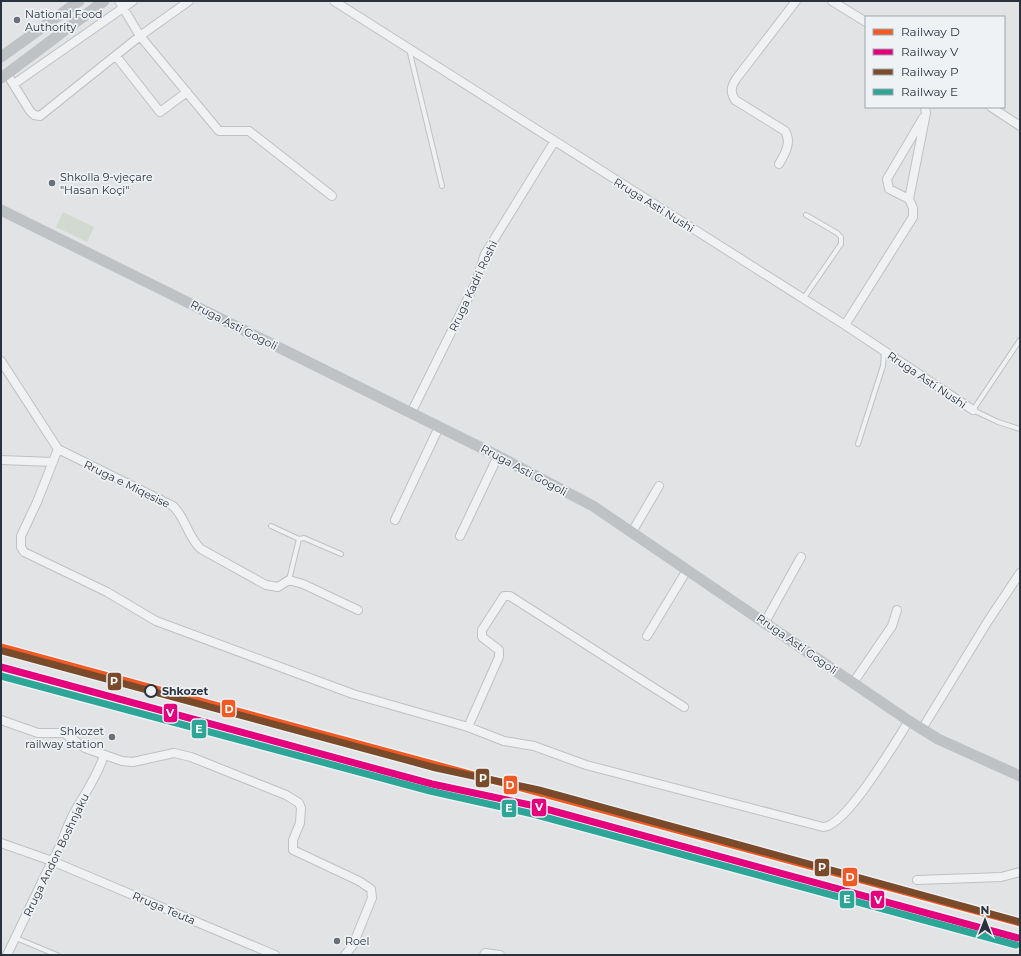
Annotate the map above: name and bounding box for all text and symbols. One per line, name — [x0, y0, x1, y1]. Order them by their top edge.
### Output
place label: National Food Authority — [25, 7, 103, 34]
marker: National Food Authority — [12, 15, 22, 25]
legend — [865, 16, 1005, 108]
text: Railway D — [901, 24, 960, 39]
text: Railway V — [901, 44, 959, 59]
text: Railway P — [901, 64, 959, 79]
text: Railway E — [901, 84, 958, 99]
place label: Shkolla 9-vjeçare "Hasan Koçi" — [60, 170, 153, 197]
street label: Rruga Asti Nushi — [611, 175, 697, 235]
marker: Shkolla 9-vjeçare "Hasan Koçi" — [47, 178, 57, 188]
street label: Rruga Kadri Roshi — [446, 238, 500, 334]
street label: Rruga Asti Gogoli — [188, 297, 280, 353]
street label: Rruga Asti Nushi — [885, 348, 969, 412]
street label: Rruga Asti Gogoli — [478, 441, 570, 499]
street label: Rruga e Miqesise — [82, 457, 173, 511]
street label: Rruga Asti Gogoli — [754, 611, 840, 677]
line badge: P — [107, 672, 122, 691]
text: P — [110, 674, 118, 688]
marker: Shkozet — [144, 684, 158, 698]
place label: Shkozet — [162, 684, 209, 698]
line badge: D — [221, 699, 236, 718]
text: D — [224, 702, 234, 716]
line badge: V — [163, 703, 178, 723]
text: V — [165, 706, 175, 720]
line badge: E — [191, 719, 207, 739]
text: E — [195, 722, 203, 736]
place label: Shkozet railway station — [25, 724, 105, 751]
marker: Shkozet railway station — [107, 732, 117, 742]
line badge: P — [475, 768, 490, 788]
text: P — [479, 771, 487, 785]
line badge: D — [503, 775, 518, 795]
text: D — [505, 778, 515, 792]
street label: Rruga Andon Boshnjaku — [20, 791, 92, 919]
line badge: V — [531, 798, 547, 817]
line badge: E — [501, 799, 517, 818]
text: V — [534, 800, 544, 814]
text: E — [505, 801, 513, 815]
line badge: P — [814, 858, 830, 877]
text: P — [818, 860, 826, 874]
line badge: D — [842, 867, 858, 887]
text: D — [845, 870, 855, 884]
street label: Rruga Teuta — [130, 888, 198, 928]
line badge: E — [839, 890, 855, 909]
line badge: V — [870, 890, 885, 909]
text: E — [843, 892, 851, 906]
text: V — [873, 893, 883, 907]
north arrow — [965, 900, 1005, 940]
text: N — [981, 903, 989, 917]
place label: Roel — [345, 934, 369, 948]
marker: Roel — [332, 936, 342, 946]

